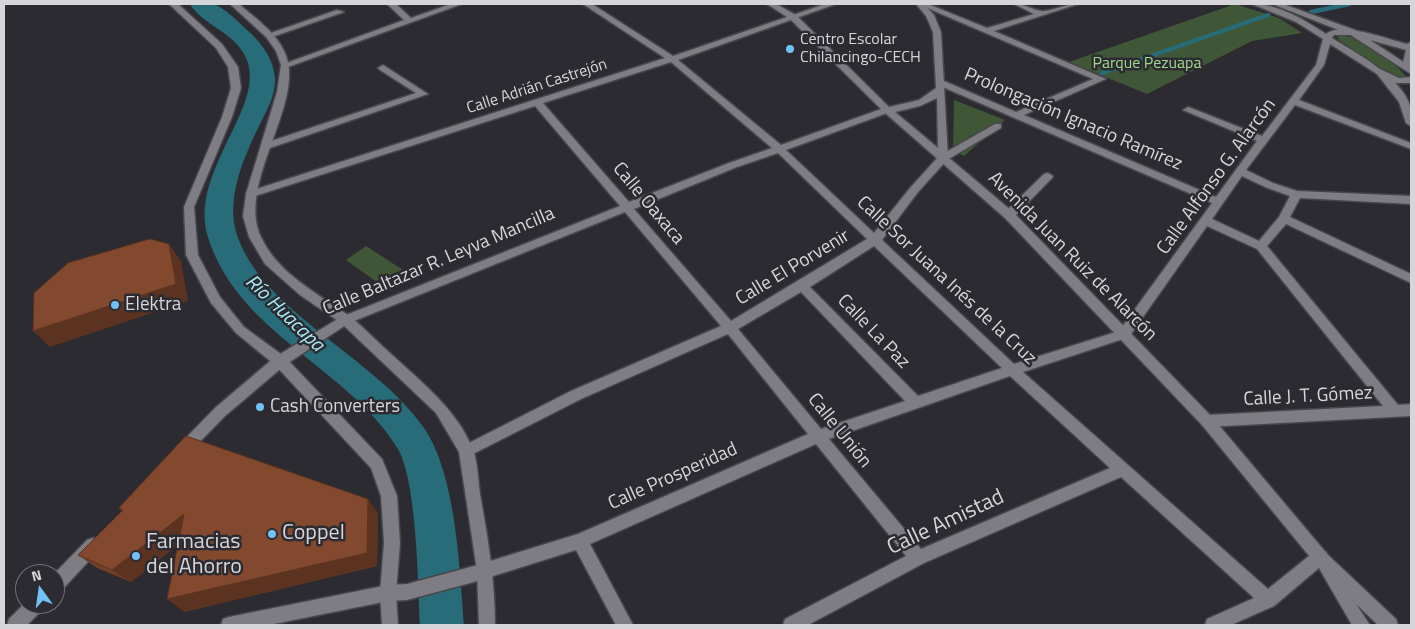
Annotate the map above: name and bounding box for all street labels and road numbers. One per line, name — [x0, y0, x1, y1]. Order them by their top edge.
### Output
street label: Calle Adrián Castrejón — [464, 55, 610, 119]
street label: Prolongación Ignacio Ramírez — [960, 64, 1186, 176]
street label: Calle Alfonso G. Alarcón — [1153, 94, 1281, 260]
street label: Calle Oaxaca — [607, 158, 689, 250]
street label: Avenida Juan Ruiz de Alarcón — [983, 168, 1161, 346]
street label: Calle Sor Juana Inés de la Cruz — [851, 192, 1041, 370]
street label: Calle Baltazar R. Leyva Mancilla — [320, 203, 558, 321]
street label: Calle El Porvenir — [732, 225, 854, 311]
street label: Calle La Paz — [832, 290, 914, 374]
street label: Calle J. T. Gómez — [1243, 382, 1373, 412]
street label: Calle Unión — [802, 389, 876, 473]
street label: Calle Prosperidad — [605, 438, 741, 516]
street label: Calle Amistad — [883, 484, 1009, 562]

